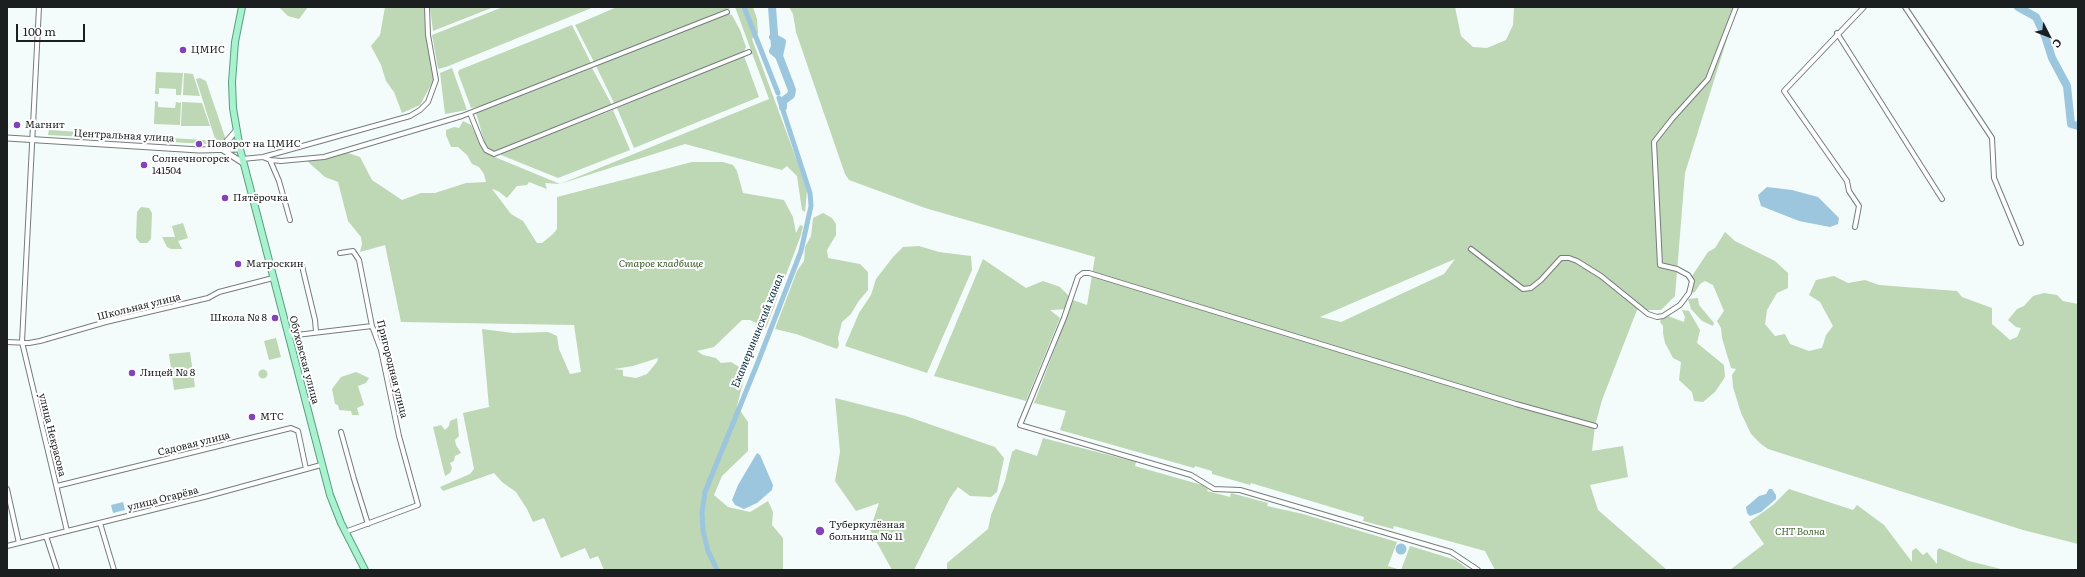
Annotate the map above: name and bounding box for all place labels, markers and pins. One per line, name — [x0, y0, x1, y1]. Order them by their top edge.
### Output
place label: ЦМИС — [191, 44, 225, 56]
marker: ЦМИС — [178, 45, 188, 55]
place label: Магнит — [25, 119, 65, 131]
marker: Магнит — [12, 120, 22, 130]
place label: Поворот на ЦМИС — [207, 138, 301, 150]
marker: Поворот на ЦМИС — [194, 139, 204, 149]
place label: Солнечногорск 141504 — [152, 153, 230, 176]
marker: Солнечногорск 141504 — [139, 160, 149, 170]
place label: Пятёрочка — [233, 192, 288, 204]
marker: Пятёрочка — [220, 193, 230, 203]
place label: Матроскин — [246, 258, 304, 270]
marker: Матроскин — [233, 259, 243, 269]
place label: Школа № 8 — [210, 312, 267, 324]
marker: Школа № 8 — [270, 313, 280, 323]
place label: Лицей № 8 — [140, 367, 195, 379]
marker: Лицей № 8 — [127, 368, 137, 378]
place label: МТС — [260, 411, 284, 423]
marker: МТС — [247, 412, 257, 422]
place label: Туберкулёзная больница № 11 — [829, 519, 905, 542]
marker: Туберкулёзная больница № 11 — [814, 525, 826, 537]

